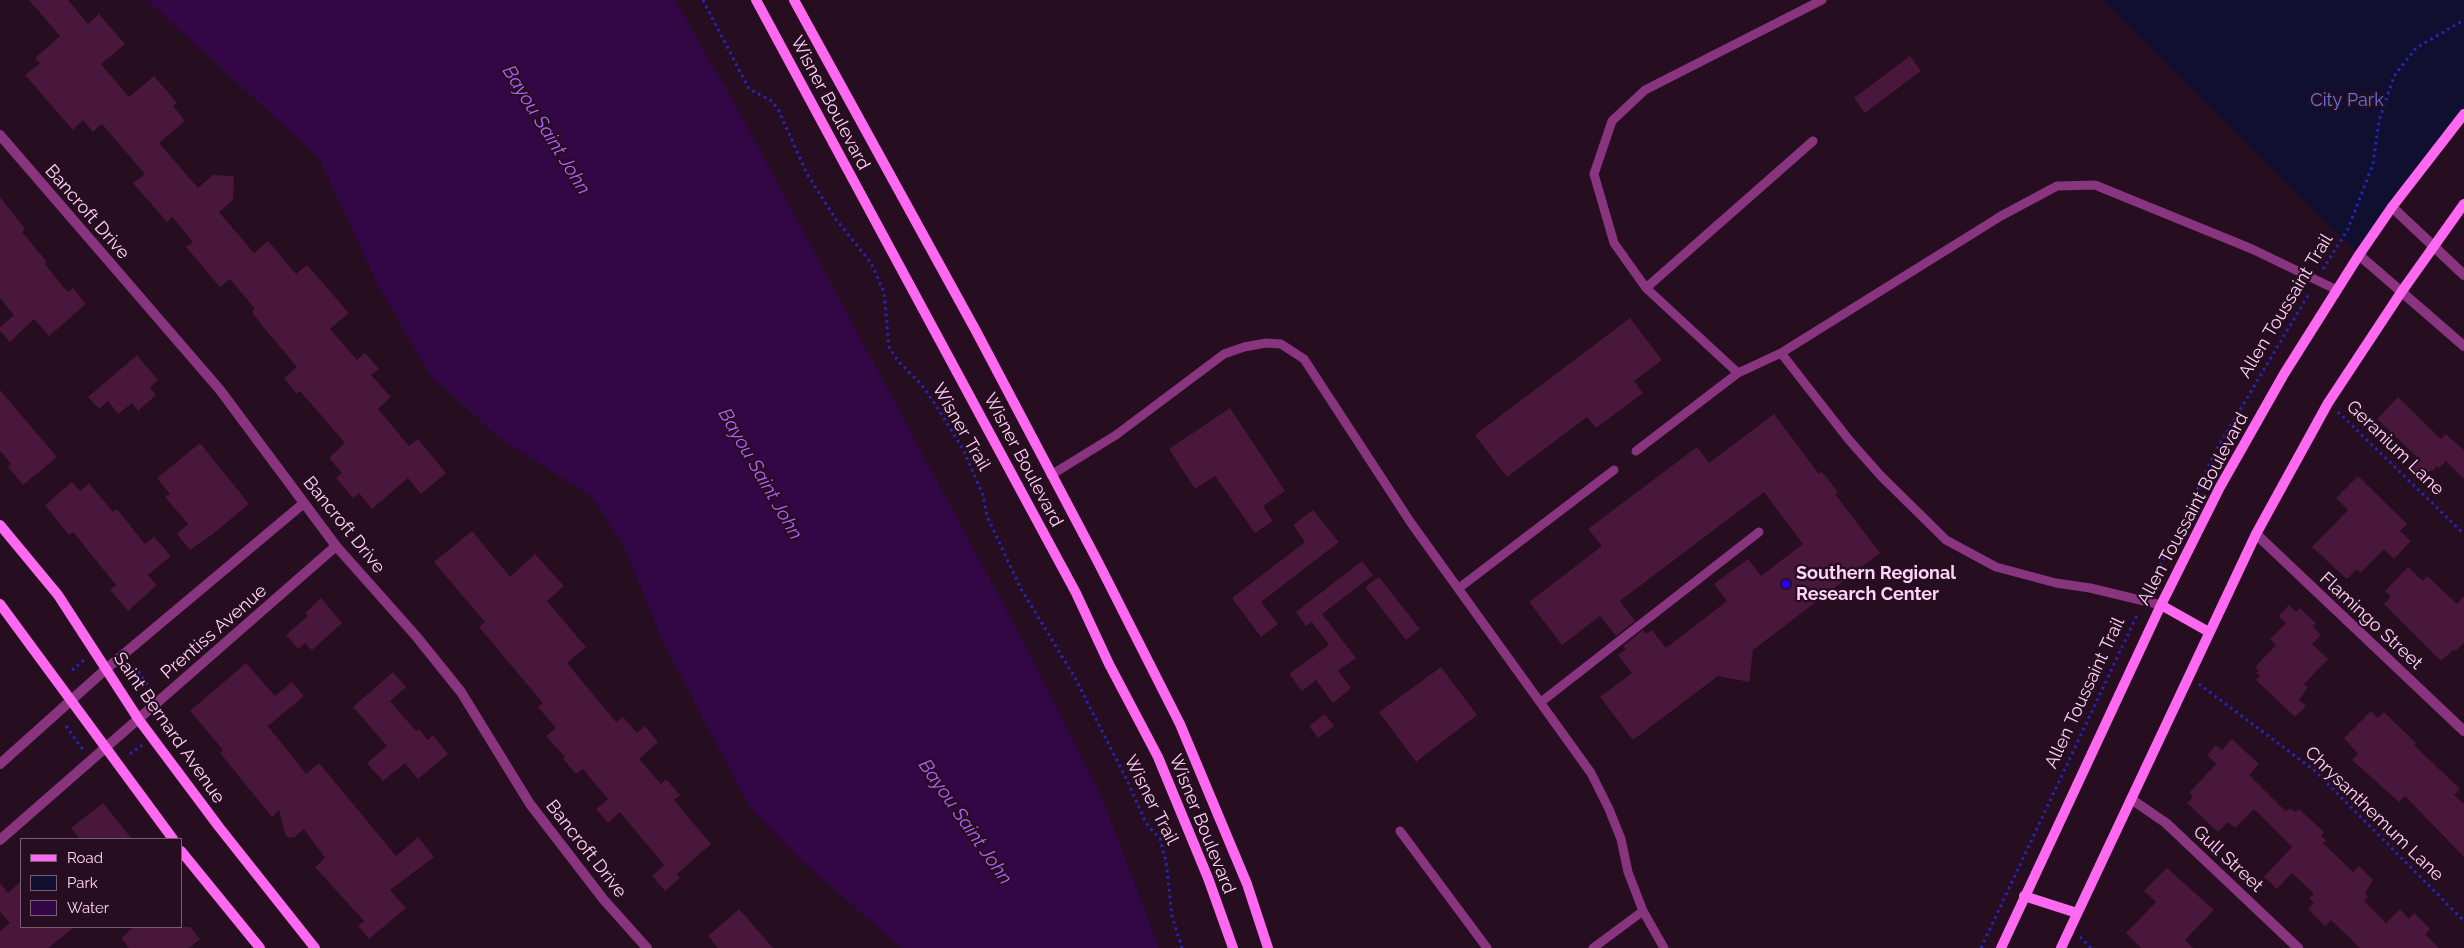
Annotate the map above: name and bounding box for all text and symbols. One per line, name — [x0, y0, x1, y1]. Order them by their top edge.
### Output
street label: Wisner Boulevard — [786, 32, 874, 174]
water label: Bayou Saint John — [497, 61, 595, 199]
park label: City Park — [2310, 90, 2384, 112]
street label: Bancroft Drive — [40, 160, 134, 264]
street label: Allen Toussaint Trail — [2234, 230, 2338, 382]
street label: Wisner Trail — [927, 379, 995, 475]
street label: Wisner Boulevard — [979, 389, 1067, 531]
street label: Geranium Lane — [2342, 396, 2448, 500]
water label: Bayou Saint John — [713, 404, 807, 544]
street label: Allen Toussaint Boulevard — [2133, 409, 2253, 609]
street label: Bancroft Drive — [298, 472, 390, 578]
place label: Southern Regional Research Center — [1796, 563, 1956, 606]
street label: Flamingo Street — [2315, 568, 2427, 674]
marker: Southern Regional Research Center — [1780, 578, 1792, 590]
street label: Prentiss Avenue — [157, 580, 271, 684]
street label: Allen Toussaint Trail — [2040, 614, 2130, 772]
street label: Saint Bernard Avenue — [109, 648, 229, 808]
street label: Chrysanthemum Lane — [2300, 742, 2448, 886]
street label: Wisner Boulevard — [1164, 751, 1240, 897]
street label: Wisner Trail — [1119, 752, 1183, 848]
water label: Bayou Saint John — [913, 755, 1017, 889]
street label: Bancroft Drive — [541, 796, 631, 902]
street label: Gull Street — [2189, 821, 2267, 897]
legend — [20, 838, 182, 928]
text: Road — [67, 849, 103, 867]
text: Park — [67, 874, 98, 892]
text: Water — [67, 899, 109, 917]

